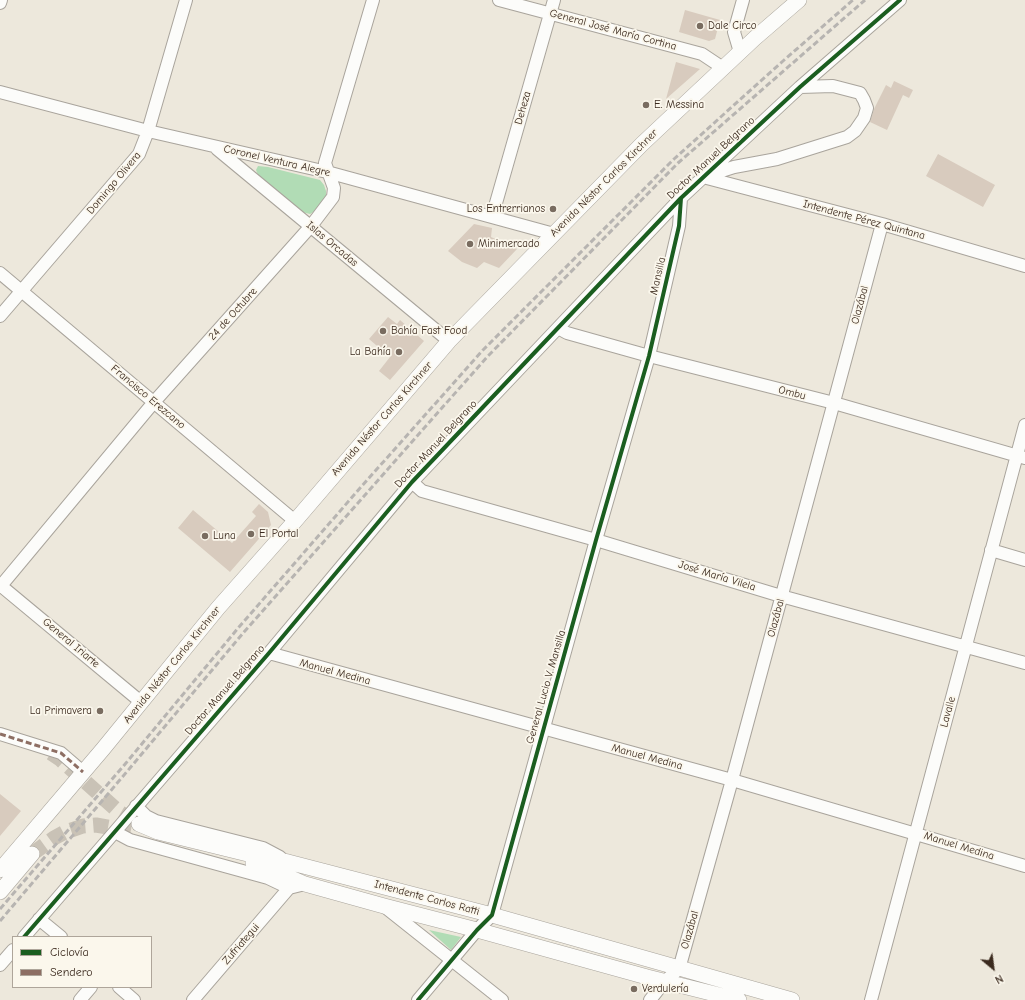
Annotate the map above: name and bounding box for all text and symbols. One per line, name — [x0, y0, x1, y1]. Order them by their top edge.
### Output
street label: General José María Cortina — [548, 7, 678, 53]
place label: Dale Circo — [708, 19, 757, 33]
marker: Dale Circo — [695, 21, 705, 31]
street label: Deheza — [512, 90, 534, 126]
place label: E. Messina — [654, 98, 704, 112]
marker: E. Messina — [641, 100, 651, 110]
street label: Doctor Manuel Belgrano — [664, 114, 758, 202]
street label: Avenida Néstor Carlos Kirchner — [547, 126, 661, 240]
street label: Coronel Ventura Alegre — [222, 142, 332, 180]
street label: Domingo Olivera — [84, 149, 144, 217]
street label: Intendente Pérez Quintana — [802, 197, 926, 243]
place label: Los Entrerrianos — [467, 202, 545, 216]
marker: Los Entrerrianos — [548, 204, 558, 214]
street label: Islas Orcadas — [303, 219, 361, 269]
place label: Minimercado — [478, 237, 540, 251]
marker: Minimercado — [465, 239, 475, 249]
street label: Mansilla — [647, 256, 669, 296]
street label: Olazábal — [849, 284, 871, 326]
street label: 24 de Octubre — [206, 285, 260, 343]
place label: Bahía Fast Food — [391, 324, 467, 338]
marker: Bahía Fast Food — [378, 326, 388, 336]
place label: La Bahía — [350, 345, 391, 359]
marker: La Bahía — [394, 347, 404, 357]
street label: Avenida Néstor Carlos Kirchner — [329, 359, 435, 479]
street label: Francisco Erezcano — [108, 362, 188, 432]
street label: Ombu — [777, 383, 807, 403]
street label: Doctor Manuel Belgrano — [392, 397, 480, 491]
place label: El Portal — [259, 527, 299, 541]
place label: Luna — [213, 529, 236, 543]
marker: El Portal — [246, 529, 256, 539]
marker: Luna — [200, 531, 210, 541]
street label: José María Vilela — [677, 558, 757, 594]
street label: Olazábal — [765, 597, 787, 639]
street label: Avenida Néstor Carlos Kirchner — [121, 604, 223, 726]
street label: General Iriarte — [40, 615, 102, 671]
street label: General Lucio V. Mansilla — [523, 629, 569, 745]
street label: Doctor Manuel Belgrano — [182, 642, 268, 738]
street label: Manuel Medina — [298, 656, 372, 688]
street label: Lavalle — [938, 695, 958, 729]
place label: La Primavera — [30, 704, 92, 718]
marker: La Primavera — [95, 706, 105, 716]
street label: Manuel Medina — [610, 741, 684, 773]
street label: Manuel Medina — [922, 829, 996, 863]
street label: Intendente Carlos Ratti — [373, 878, 481, 918]
street label: Olazábal — [678, 909, 702, 951]
street label: Zufriategui — [220, 921, 262, 967]
legend — [12, 936, 152, 988]
text: Ciclovía — [50, 945, 89, 959]
north arrow — [973, 948, 1013, 988]
text: Sendero — [50, 965, 93, 979]
text: N — [993, 972, 1005, 986]
place label: Verdulería — [642, 982, 689, 996]
marker: Verdulería — [629, 984, 639, 994]

